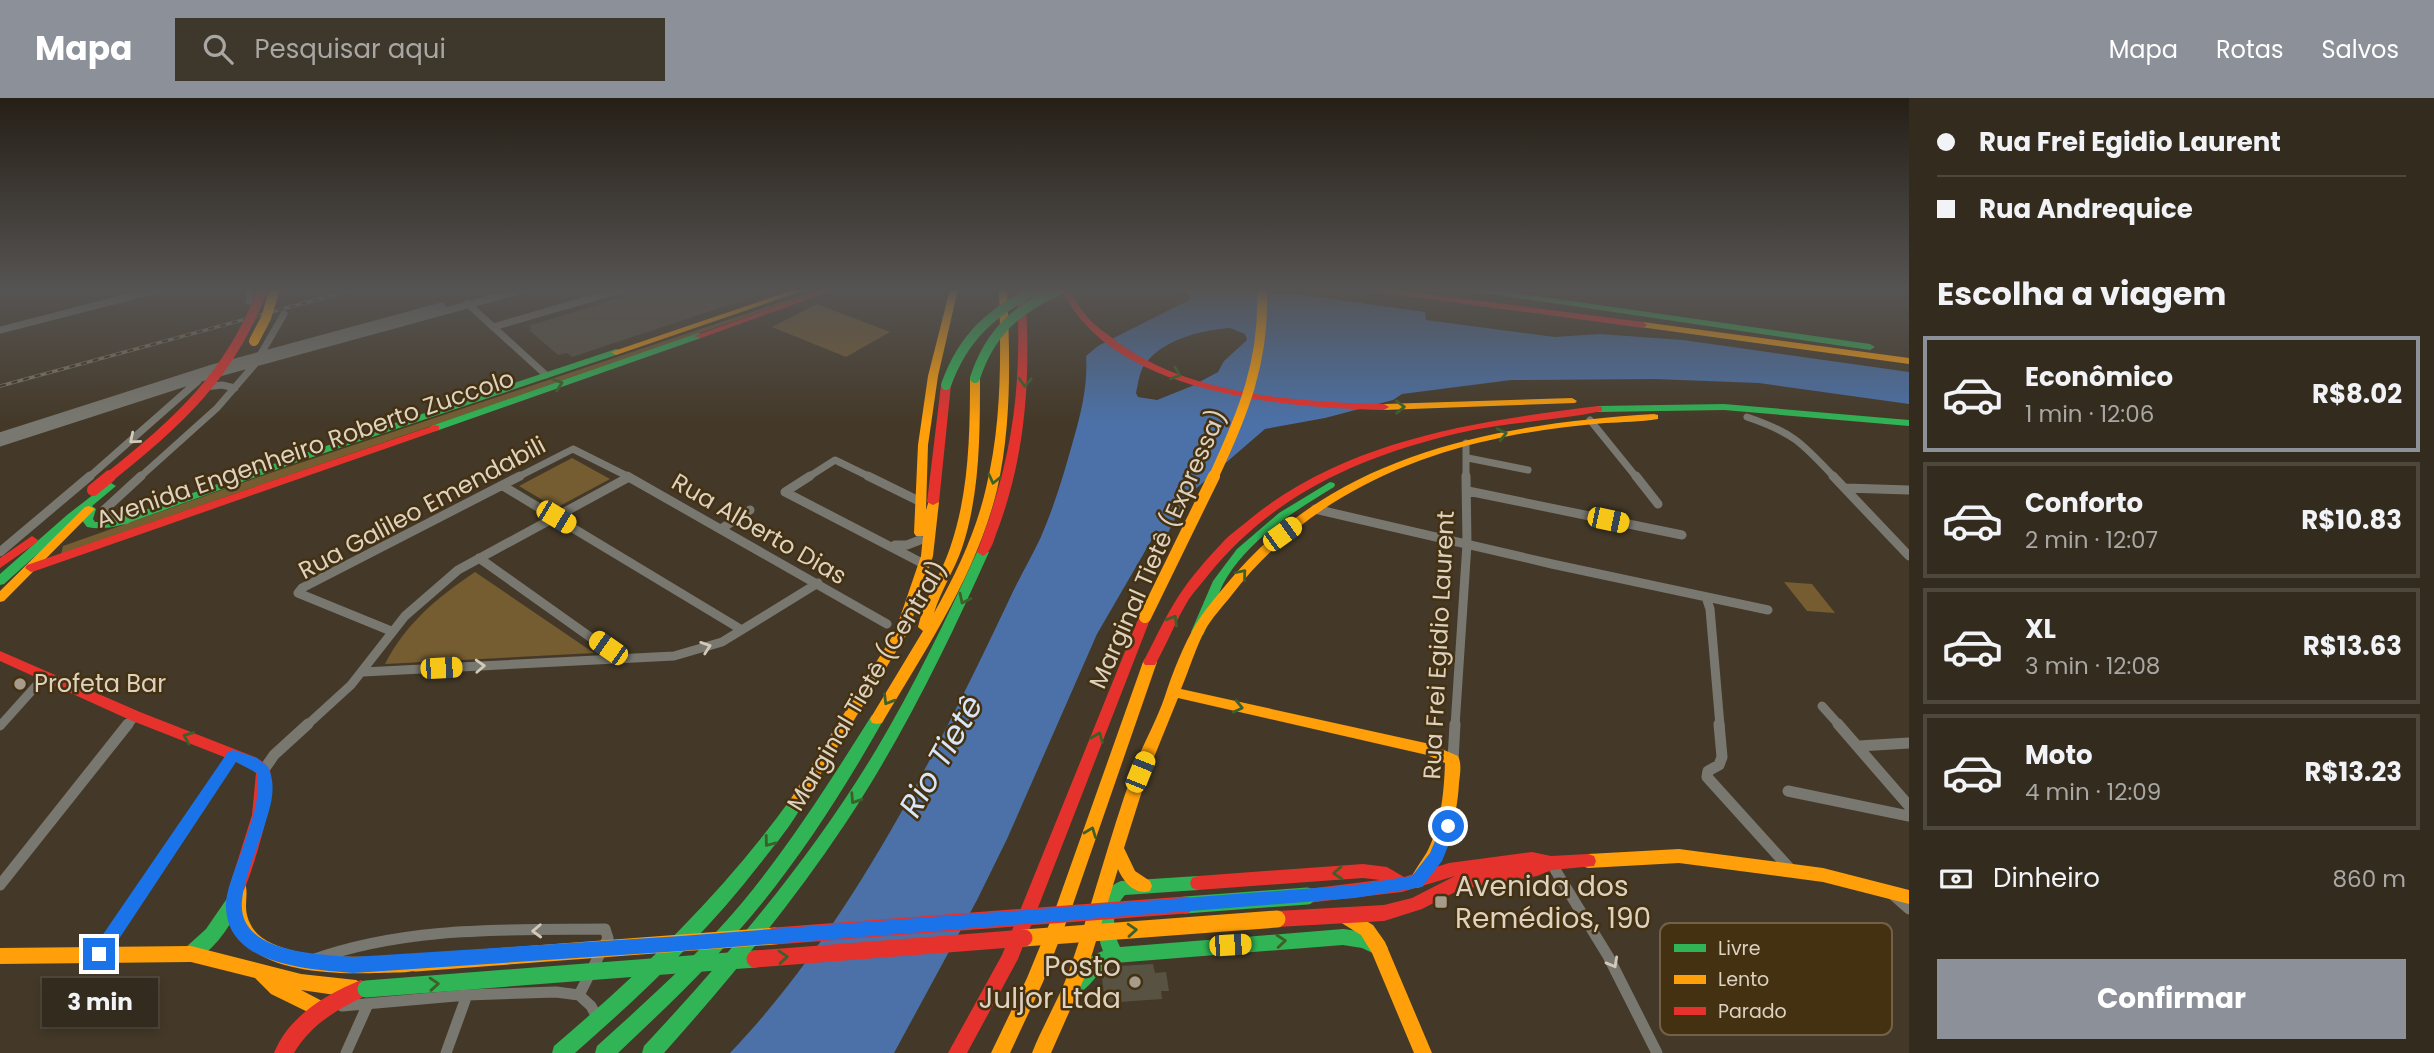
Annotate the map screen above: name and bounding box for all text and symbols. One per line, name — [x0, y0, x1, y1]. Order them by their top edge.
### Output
search box — [175, 18, 665, 81]
text: Mapa — [35, 25, 133, 72]
icon: search — [199, 30, 237, 68]
text: Pesquisar aqui — [255, 31, 446, 67]
text: Mapa — [2109, 33, 2178, 66]
text: Rotas — [2216, 33, 2283, 66]
text: Salvos — [2321, 33, 2399, 66]
text: Rua Frei Egidio Laurent — [1979, 124, 2281, 160]
text: Rua Andrequice — [1979, 191, 2193, 227]
text: Escolha a viagem — [1937, 271, 2226, 316]
text: Econômico — [2025, 359, 2173, 395]
street label: Avenida Engenheiro Roberto Zuccolo — [91, 361, 518, 536]
icon: car — [1941, 363, 2004, 426]
one-way arrow — [1169, 366, 1181, 380]
one-way arrow — [1018, 376, 1033, 387]
text: R$8.02 — [2312, 376, 2402, 412]
one-way arrow — [551, 378, 563, 392]
text: 1 min · 12:06 — [2025, 398, 2154, 430]
one-way arrow — [1394, 399, 1405, 414]
street label: Marginal Tietê (Expressa) — [1081, 404, 1234, 694]
street label: Rua Galileo Emendabili — [292, 428, 551, 587]
one-way arrow — [1496, 428, 1508, 442]
one-way arrow — [130, 431, 143, 443]
street label: Rua Alberto Dias — [666, 465, 853, 592]
one-way arrow — [987, 473, 1002, 485]
text: Conforto — [2025, 485, 2143, 521]
icon: car — [1941, 489, 2004, 552]
car — [533, 497, 580, 537]
text: R$10.83 — [2301, 502, 2402, 538]
car — [1586, 505, 1631, 535]
street label: Rua Frei Egidio Laurent — [1415, 510, 1462, 780]
car — [1259, 513, 1306, 555]
text: 2 min · 12:07 — [2025, 524, 2158, 556]
street label: Marginal Tietê (Central) — [779, 555, 954, 817]
one-way arrow — [1234, 569, 1246, 582]
one-way arrow — [958, 592, 972, 604]
text: XL — [2025, 611, 2056, 647]
one-way arrow — [1164, 615, 1177, 628]
icon: car — [1941, 615, 2004, 678]
car — [585, 627, 632, 669]
text: R$13.63 — [2303, 628, 2402, 664]
one-way arrow — [700, 641, 712, 655]
text: 3 min · 12:08 — [2025, 650, 2160, 682]
car — [420, 656, 463, 680]
one-way arrow — [475, 659, 486, 674]
place label: Profeta Bar — [34, 667, 166, 700]
marker: Profeta Bar — [12, 676, 28, 692]
water label: Rio Tietê — [888, 687, 994, 825]
one-way arrow — [883, 693, 896, 706]
one-way arrow — [1232, 699, 1244, 714]
one-way arrow — [1089, 731, 1103, 743]
one-way arrow — [183, 732, 195, 746]
text: Moto — [2025, 737, 2093, 773]
icon: car — [1941, 741, 2004, 804]
car — [1123, 749, 1158, 795]
text: R$13.23 — [2305, 754, 2402, 790]
text: 4 min · 12:09 — [2025, 776, 2161, 808]
one-way arrow — [851, 791, 864, 804]
route start — [1432, 810, 1464, 842]
one-way arrow — [1083, 826, 1097, 838]
one-way arrow — [765, 835, 778, 847]
icon: cash — [1937, 860, 1975, 898]
text: Dinheiro — [1993, 860, 2100, 896]
text: 860 m — [2333, 863, 2406, 895]
one-way arrow — [1332, 865, 1343, 880]
place label: Avenida dos Remédios, 190 — [1455, 867, 1651, 938]
marker: Avenida dos Remédios, 190 — [1433, 894, 1449, 910]
one-way arrow — [531, 923, 542, 938]
one-way arrow — [1127, 923, 1138, 938]
legend — [1660, 923, 1892, 1035]
car — [1209, 933, 1252, 957]
one-way arrow — [1276, 934, 1287, 949]
text: Livre — [1718, 935, 1760, 962]
route end — [83, 938, 115, 970]
place label: Posto Juljor Ltda — [978, 947, 1121, 1018]
one-way arrow — [778, 950, 789, 965]
one-way arrow — [1605, 955, 1618, 968]
button: Confirmar — [1937, 959, 2406, 1039]
text: Lento — [1718, 966, 1769, 993]
marker: Posto Juljor Ltda — [1127, 974, 1143, 990]
one-way arrow — [429, 977, 440, 992]
callout: 3 min — [41, 978, 157, 1028]
text: 3 min — [67, 986, 133, 1018]
text: Parado — [1718, 998, 1787, 1025]

